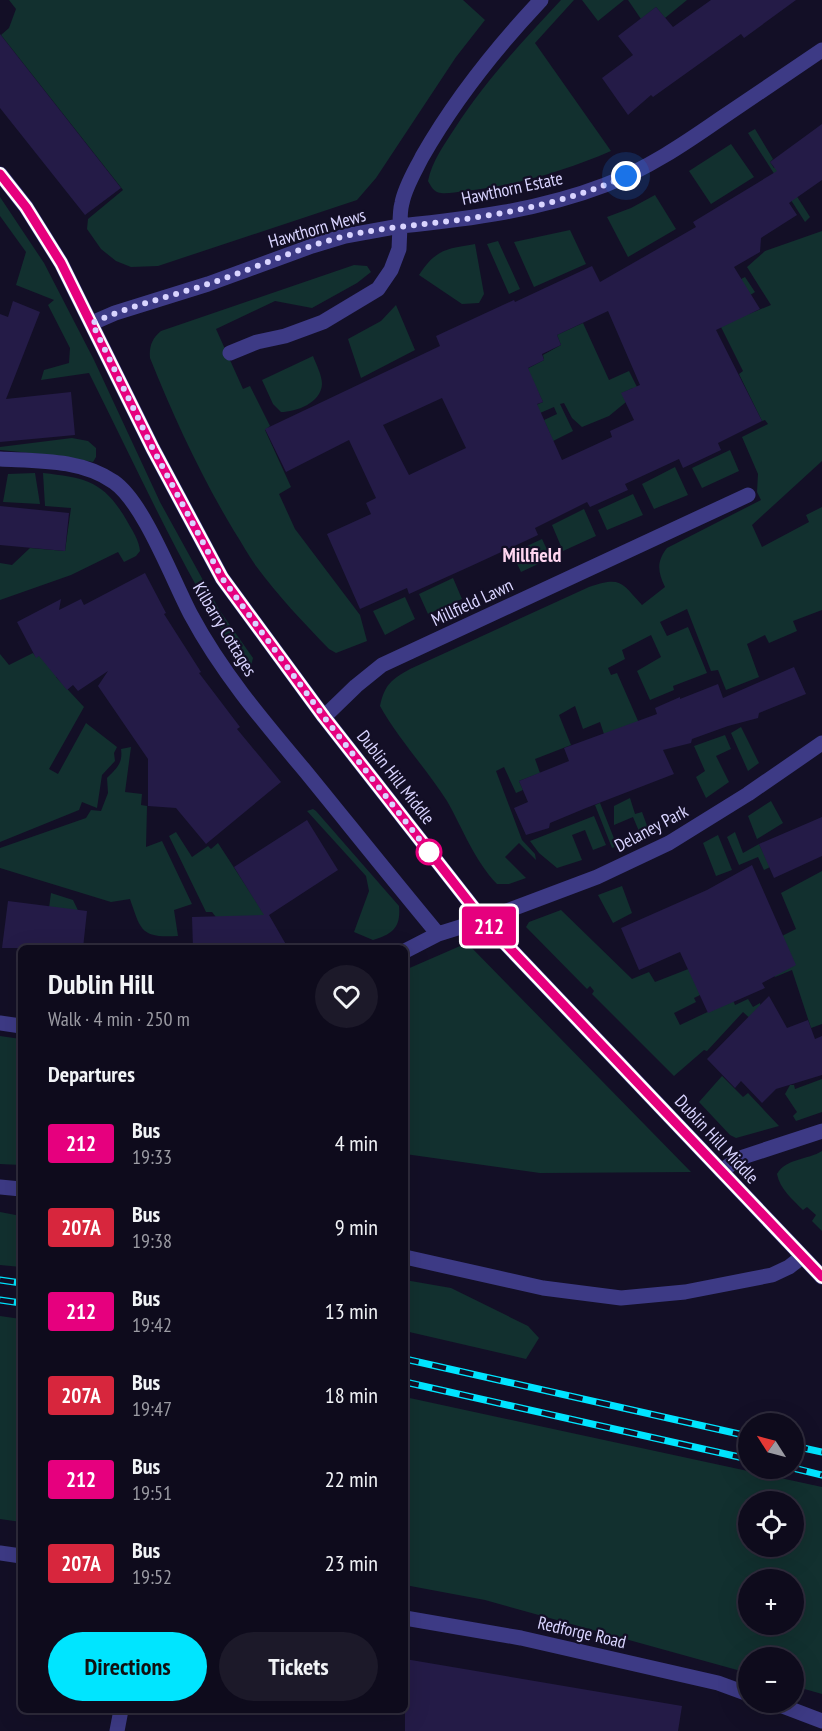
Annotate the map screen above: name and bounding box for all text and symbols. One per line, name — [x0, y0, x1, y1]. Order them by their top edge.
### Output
your location — [611, 161, 641, 191]
street label: Hawthorn Estate — [459, 166, 565, 210]
street label: Hawthorn Mews — [266, 203, 368, 253]
district label: Millfield — [502, 542, 562, 568]
street label: Millfield Lawn — [427, 573, 517, 631]
street label: Kilbarry Cottages — [188, 578, 262, 680]
street label: Dublin Hill Middle — [352, 725, 440, 829]
street label: Delaney Park — [610, 799, 692, 857]
unlabelled marker — [416, 839, 442, 865]
line badge: 212 — [454, 906, 524, 946]
text: 212 — [474, 913, 504, 940]
text: Dublin Hill — [48, 965, 154, 1002]
button: heart — [315, 965, 378, 1028]
text: Walk · 4 min · 250 m — [48, 1006, 190, 1032]
text: Departures — [48, 1060, 135, 1088]
street label: Dublin Hill Middle — [670, 1090, 764, 1188]
text: Bus — [132, 1116, 160, 1144]
text: 4 min — [335, 1129, 378, 1157]
text: 212 — [66, 1130, 96, 1157]
text: 19:33 — [132, 1144, 172, 1170]
text: Bus — [132, 1200, 160, 1228]
text: 9 min — [335, 1213, 378, 1241]
text: 207A — [61, 1214, 101, 1241]
text: 19:38 — [132, 1228, 172, 1254]
text: Bus — [132, 1284, 160, 1312]
text: 13 min — [325, 1297, 378, 1325]
text: 212 — [66, 1298, 96, 1325]
text: 19:42 — [132, 1312, 172, 1338]
text: Bus — [132, 1368, 160, 1396]
text: 18 min — [325, 1381, 378, 1409]
text: 207A — [61, 1382, 101, 1409]
text: 19:47 — [132, 1396, 172, 1422]
north arrow — [738, 1413, 804, 1479]
map controls — [738, 1413, 804, 1713]
text: Bus — [132, 1452, 160, 1480]
text: 22 min — [325, 1465, 378, 1493]
text: 212 — [66, 1466, 96, 1493]
text: 19:51 — [132, 1480, 172, 1506]
button: locate — [738, 1491, 804, 1557]
text: Bus — [132, 1536, 160, 1564]
text: 23 min — [325, 1549, 378, 1577]
text: 207A — [61, 1550, 101, 1577]
text: 19:52 — [132, 1564, 172, 1590]
button: + — [738, 1569, 804, 1635]
street label: Redforge Road — [536, 1611, 628, 1653]
button: Directions — [48, 1632, 207, 1701]
button: Tickets — [219, 1632, 378, 1701]
button: − — [738, 1647, 804, 1713]

